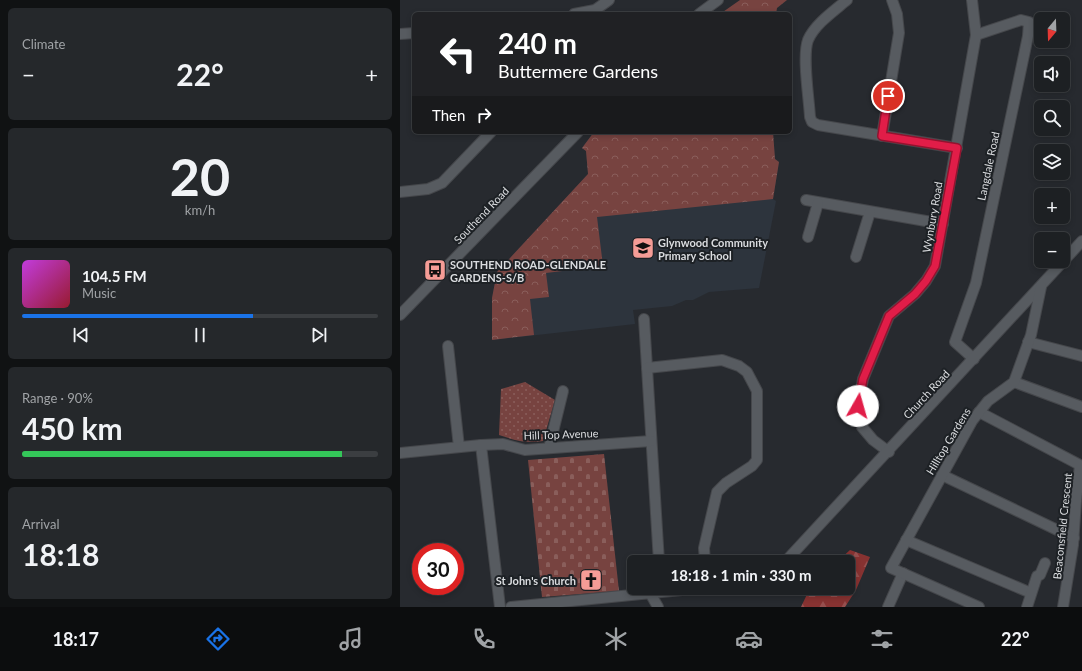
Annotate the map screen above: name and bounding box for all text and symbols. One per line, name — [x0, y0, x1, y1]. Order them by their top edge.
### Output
north arrow — [1034, 12, 1070, 48]
map controls — [1034, 12, 1070, 268]
text: 240 m — [498, 26, 577, 60]
icon: left — [432, 28, 484, 80]
text: Climate — [22, 36, 65, 52]
text: 22° — [176, 56, 224, 92]
button: sound — [1034, 56, 1070, 92]
text: Buttermere Gardens — [498, 60, 658, 82]
text: − — [22, 61, 35, 88]
text: + — [365, 61, 378, 88]
pin — [871, 79, 905, 113]
icon: arrive — [877, 85, 899, 107]
button: search — [1034, 100, 1070, 136]
icon: right — [473, 104, 495, 126]
text: Then — [432, 106, 465, 124]
street label: Langdale Road — [974, 130, 1002, 202]
button: layers — [1034, 144, 1070, 180]
text: 20 — [170, 145, 230, 207]
street label: Wynbury Road — [919, 180, 945, 254]
street label: Southend Road — [451, 184, 511, 246]
button: + — [1034, 188, 1070, 224]
text: km/h — [185, 202, 215, 218]
button: − — [1034, 232, 1070, 268]
school or university icon: Glynwood Community Primary School — [630, 235, 656, 261]
place label: Glynwood Community Primary School — [658, 236, 768, 262]
bus stop icon: SOUTHEND ROAD-GLENDALE GARDENS-S/B — [422, 257, 448, 283]
place label: SOUTHEND ROAD-GLENDALE GARDENS-S/B — [450, 258, 606, 284]
text: 104.5 FM — [82, 267, 147, 285]
text: Music — [82, 285, 116, 301]
icon: previous — [70, 324, 92, 346]
icon: pause — [189, 324, 211, 346]
icon: next — [308, 324, 330, 346]
street label: Church Road — [900, 367, 952, 421]
position arrow — [837, 385, 879, 427]
text: Range · 90% — [22, 390, 93, 406]
street label: Hilltop Gardens — [923, 405, 973, 477]
text: 450 km — [22, 410, 123, 446]
street label: Hill Top Avenue — [523, 426, 599, 442]
street label: Beaconsfield Crescent — [1050, 472, 1074, 580]
text: Arrival — [22, 516, 59, 532]
text: 18:18 — [22, 536, 99, 572]
speed limit sign: 30 — [412, 543, 464, 595]
text: 18:18 · 1 min · 330 m — [671, 566, 811, 584]
church icon: St John's Church — [578, 567, 604, 593]
place label: St John's Church — [496, 574, 576, 587]
icon: directions — [204, 625, 232, 653]
icon: music — [337, 625, 365, 653]
icon: phone — [470, 625, 498, 653]
icon: climate — [602, 625, 630, 653]
icon: car — [735, 625, 763, 653]
icon: filters — [868, 625, 896, 653]
text: 18:17 — [52, 628, 99, 650]
text: 22° — [1001, 628, 1029, 650]

